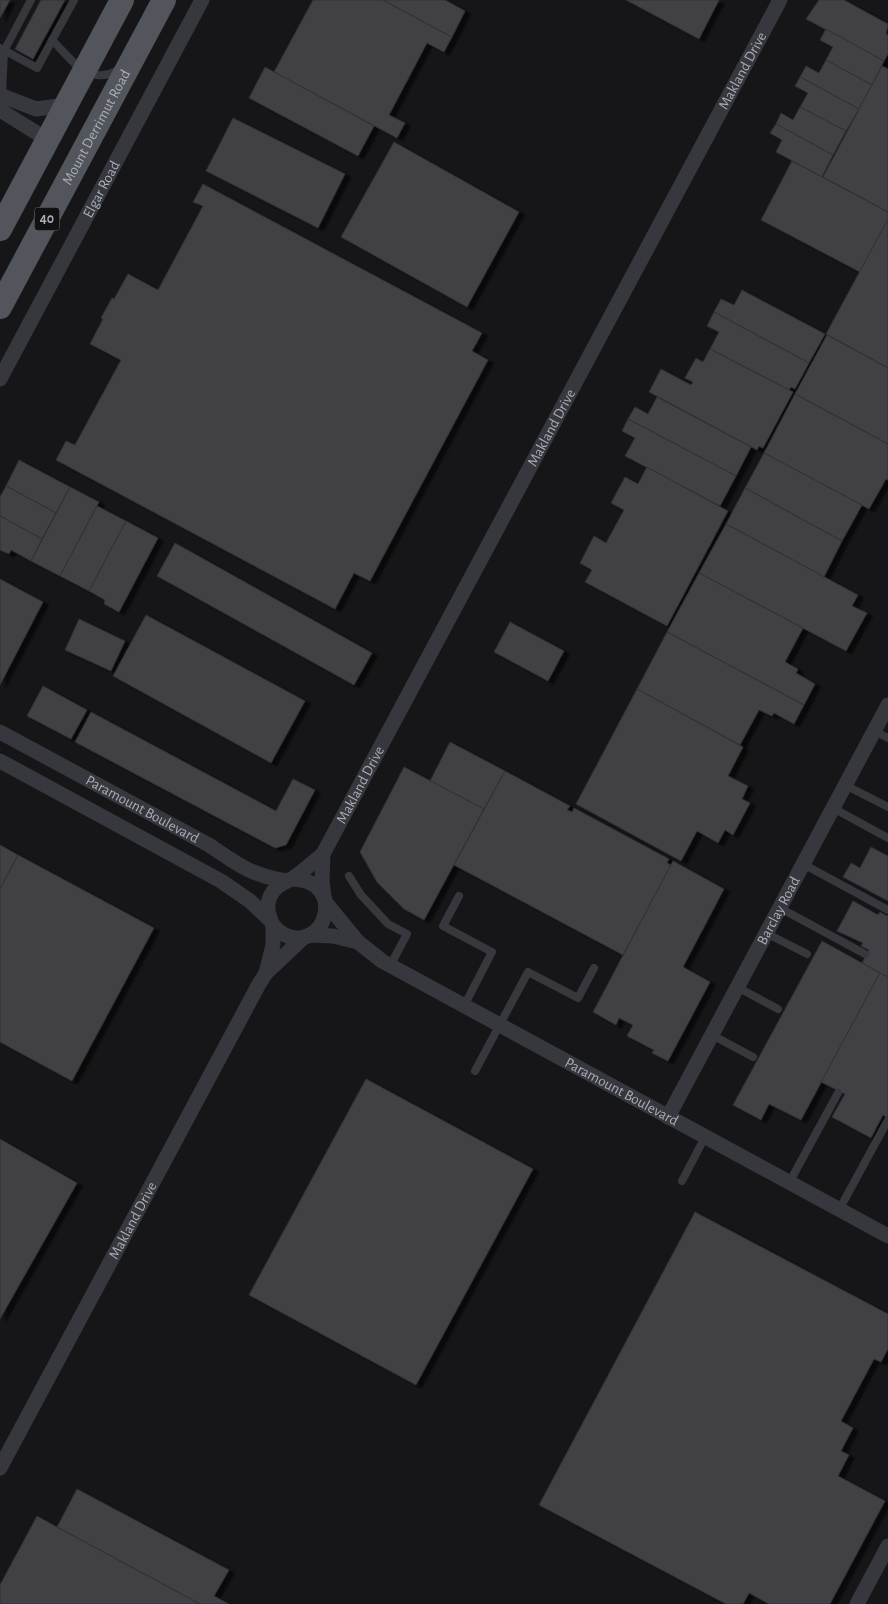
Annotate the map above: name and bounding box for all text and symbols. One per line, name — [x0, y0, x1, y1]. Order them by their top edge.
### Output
street label: Makland Drive — [716, 29, 769, 112]
street label: Mount Derrimut Road — [59, 67, 133, 187]
street label: Elgar Road — [80, 158, 122, 220]
road number: 40 — [34, 208, 60, 230]
street label: Makland Drive — [524, 386, 578, 469]
street label: Makland Drive — [333, 744, 387, 826]
street label: Paramount Boulevard — [83, 772, 202, 846]
street label: Barclay Road — [754, 874, 803, 947]
street label: Paramount Boulevard — [563, 1054, 681, 1128]
street label: Makland Drive — [106, 1179, 159, 1261]

